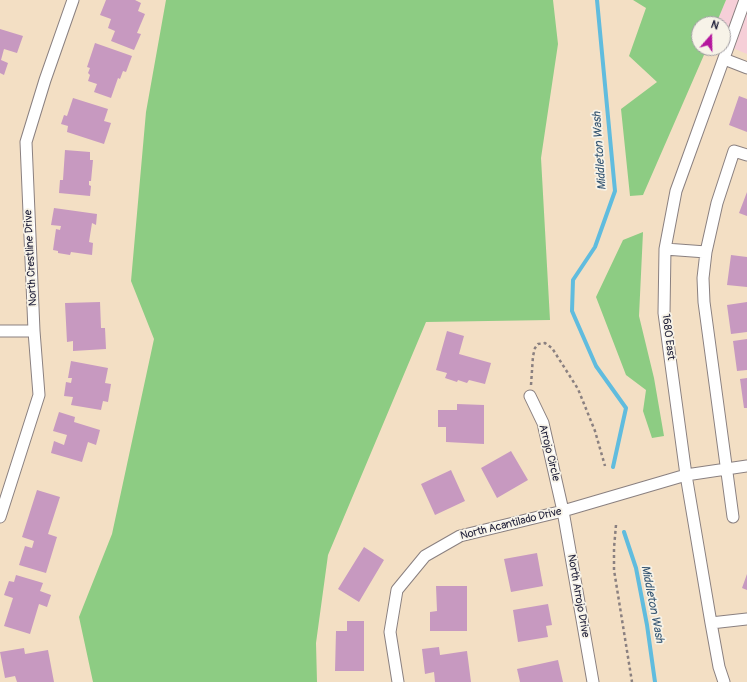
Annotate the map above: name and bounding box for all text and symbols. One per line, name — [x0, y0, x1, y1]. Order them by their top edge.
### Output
north arrow — [691, 16, 731, 56]
text: N — [709, 18, 721, 33]
water label: Middleton Wash — [590, 111, 610, 191]
street label: North Crestline Drive — [22, 209, 40, 307]
street label: 1680 East — [659, 313, 677, 361]
street label: Arrojo Circle — [536, 423, 562, 483]
street label: North Acantilado Drive — [459, 505, 563, 543]
street label: North Arrojo Drive — [564, 553, 592, 639]
water label: Middleton Wash — [637, 564, 667, 644]

